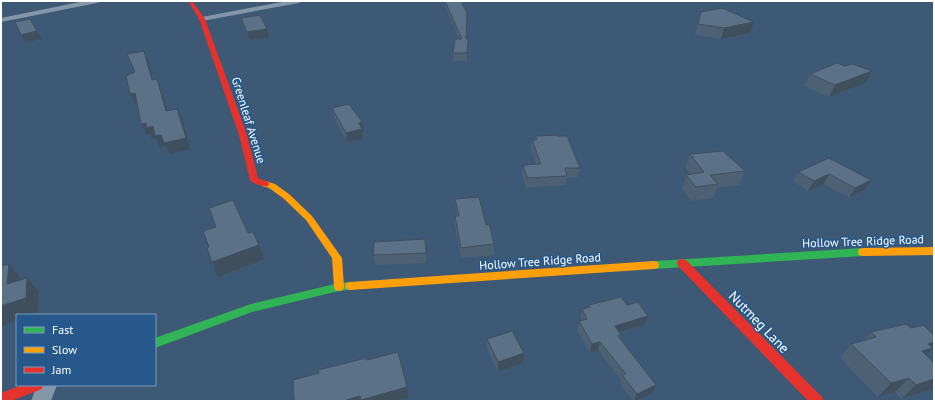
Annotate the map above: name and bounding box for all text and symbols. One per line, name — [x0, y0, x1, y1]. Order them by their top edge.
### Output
street label: Greenleaf Avenue — [229, 75, 269, 165]
street label: Hollow Tree Ridge Road — [802, 231, 924, 251]
street label: Hollow Tree Ridge Road — [479, 249, 601, 273]
street label: Nutmeg Lane — [725, 287, 793, 357]
legend — [16, 314, 156, 386]
text: Fast — [52, 322, 73, 337]
text: Slow — [52, 342, 77, 357]
text: Jam — [51, 362, 71, 377]

